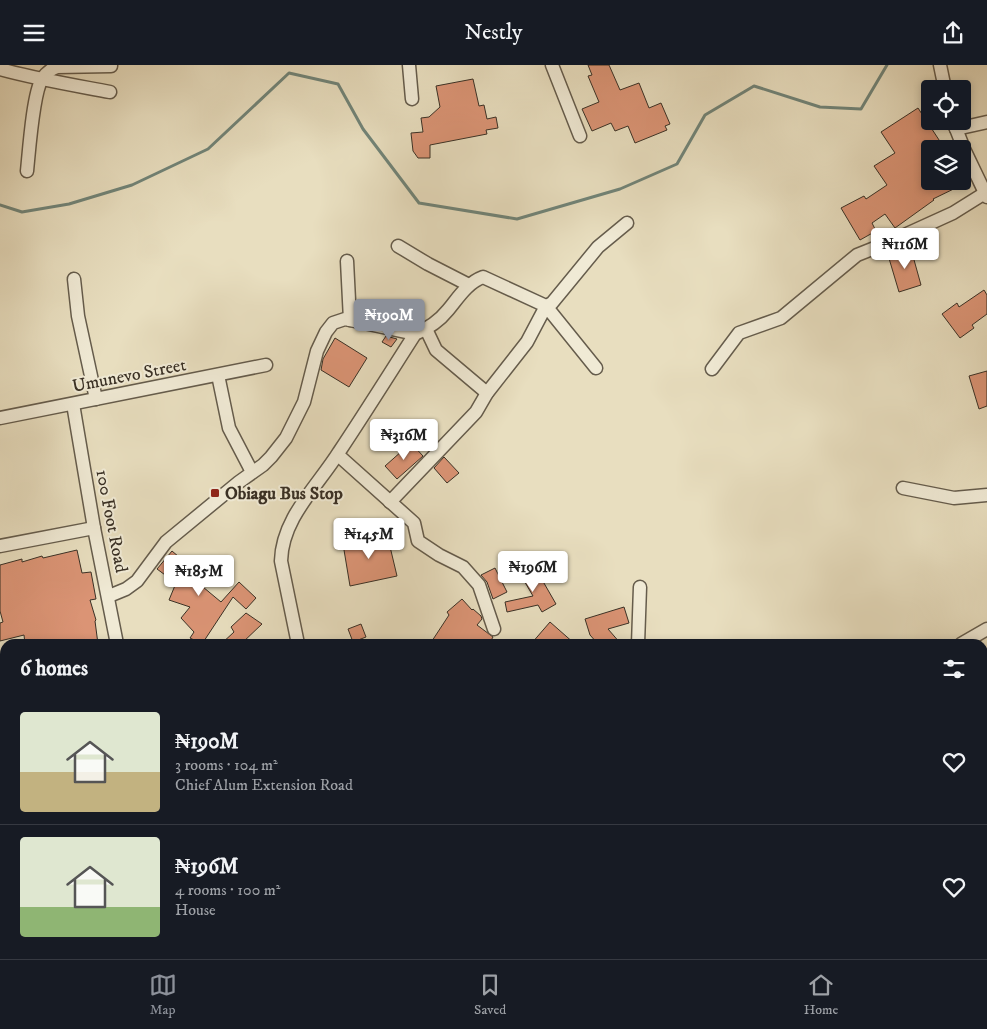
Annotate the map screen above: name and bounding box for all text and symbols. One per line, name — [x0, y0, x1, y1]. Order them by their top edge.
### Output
icon: menu — [20, 19, 48, 47]
text: Nestly — [465, 19, 522, 46]
icon: share — [939, 19, 967, 47]
map controls — [921, 80, 971, 190]
button: locate — [921, 80, 971, 130]
button: layers — [921, 140, 971, 190]
pin: ₦116M — [870, 227, 940, 270]
text: ₦116M — [882, 234, 928, 254]
pin: ₦190M — [354, 299, 424, 341]
text: ₦190M — [365, 305, 413, 325]
street label: Umunevo Street — [70, 354, 188, 398]
pin: ₦316M — [369, 419, 439, 461]
text: ₦316M — [381, 425, 427, 445]
street label: 100 Foot Road — [90, 468, 132, 575]
place label: Obiagu Bus Stop — [225, 483, 343, 505]
marker: Obiagu Bus Stop — [209, 487, 221, 499]
pin: ₦145M — [334, 517, 404, 560]
text: ₦145M — [344, 524, 394, 544]
pin: ₦196M — [498, 551, 568, 593]
pin: ₦185M — [164, 555, 234, 597]
text: ₦196M — [509, 557, 557, 577]
text: ₦185M — [175, 561, 223, 581]
icon: filters — [940, 655, 968, 683]
text: 6 homes — [20, 656, 88, 682]
text: ₦190M — [175, 729, 239, 755]
icon: home — [60, 732, 120, 792]
icon: heart — [940, 748, 968, 776]
text: 3 rooms · 104 m² — [175, 755, 278, 775]
text: Chief Alum Extension Road — [175, 775, 353, 795]
text: ₦196M — [175, 854, 238, 880]
icon: home — [60, 857, 120, 917]
icon: heart — [940, 873, 968, 901]
text: 4 rooms · 100 m² — [175, 880, 280, 900]
text: House — [175, 900, 216, 920]
tab: Map — [149, 971, 177, 1019]
tab: Saved — [474, 971, 506, 1019]
tab: Home — [804, 971, 838, 1019]

